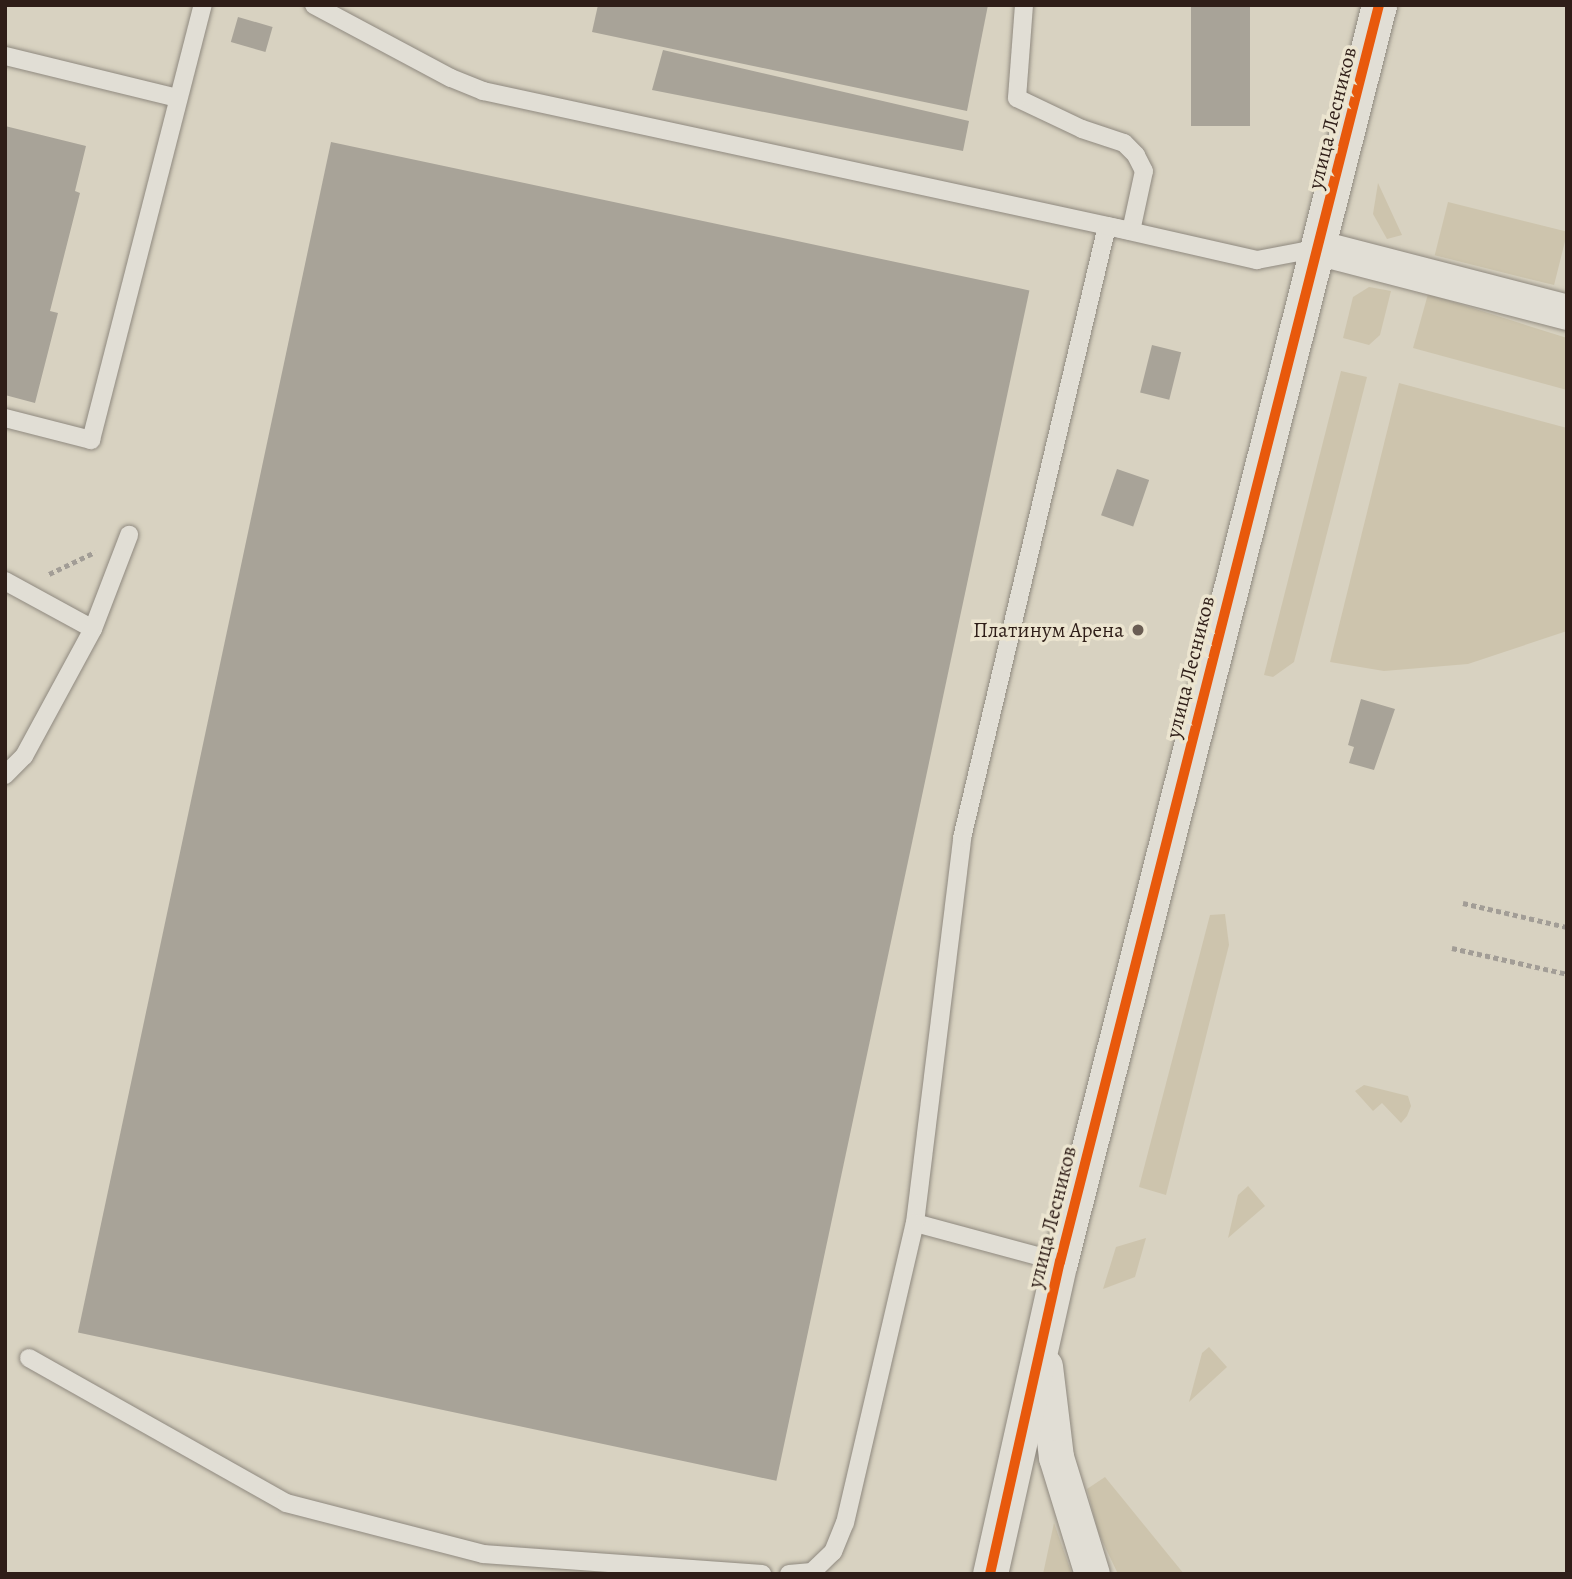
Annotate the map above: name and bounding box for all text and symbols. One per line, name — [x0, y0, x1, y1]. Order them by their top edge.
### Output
street label: улица Лесников — [1302, 44, 1362, 192]
street label: улица Лесников — [1160, 593, 1220, 741]
place label: Платинум Арена — [973, 617, 1124, 643]
marker: Платинум Арена — [1130, 622, 1146, 638]
street label: улица Лесников — [1022, 1143, 1082, 1291]

